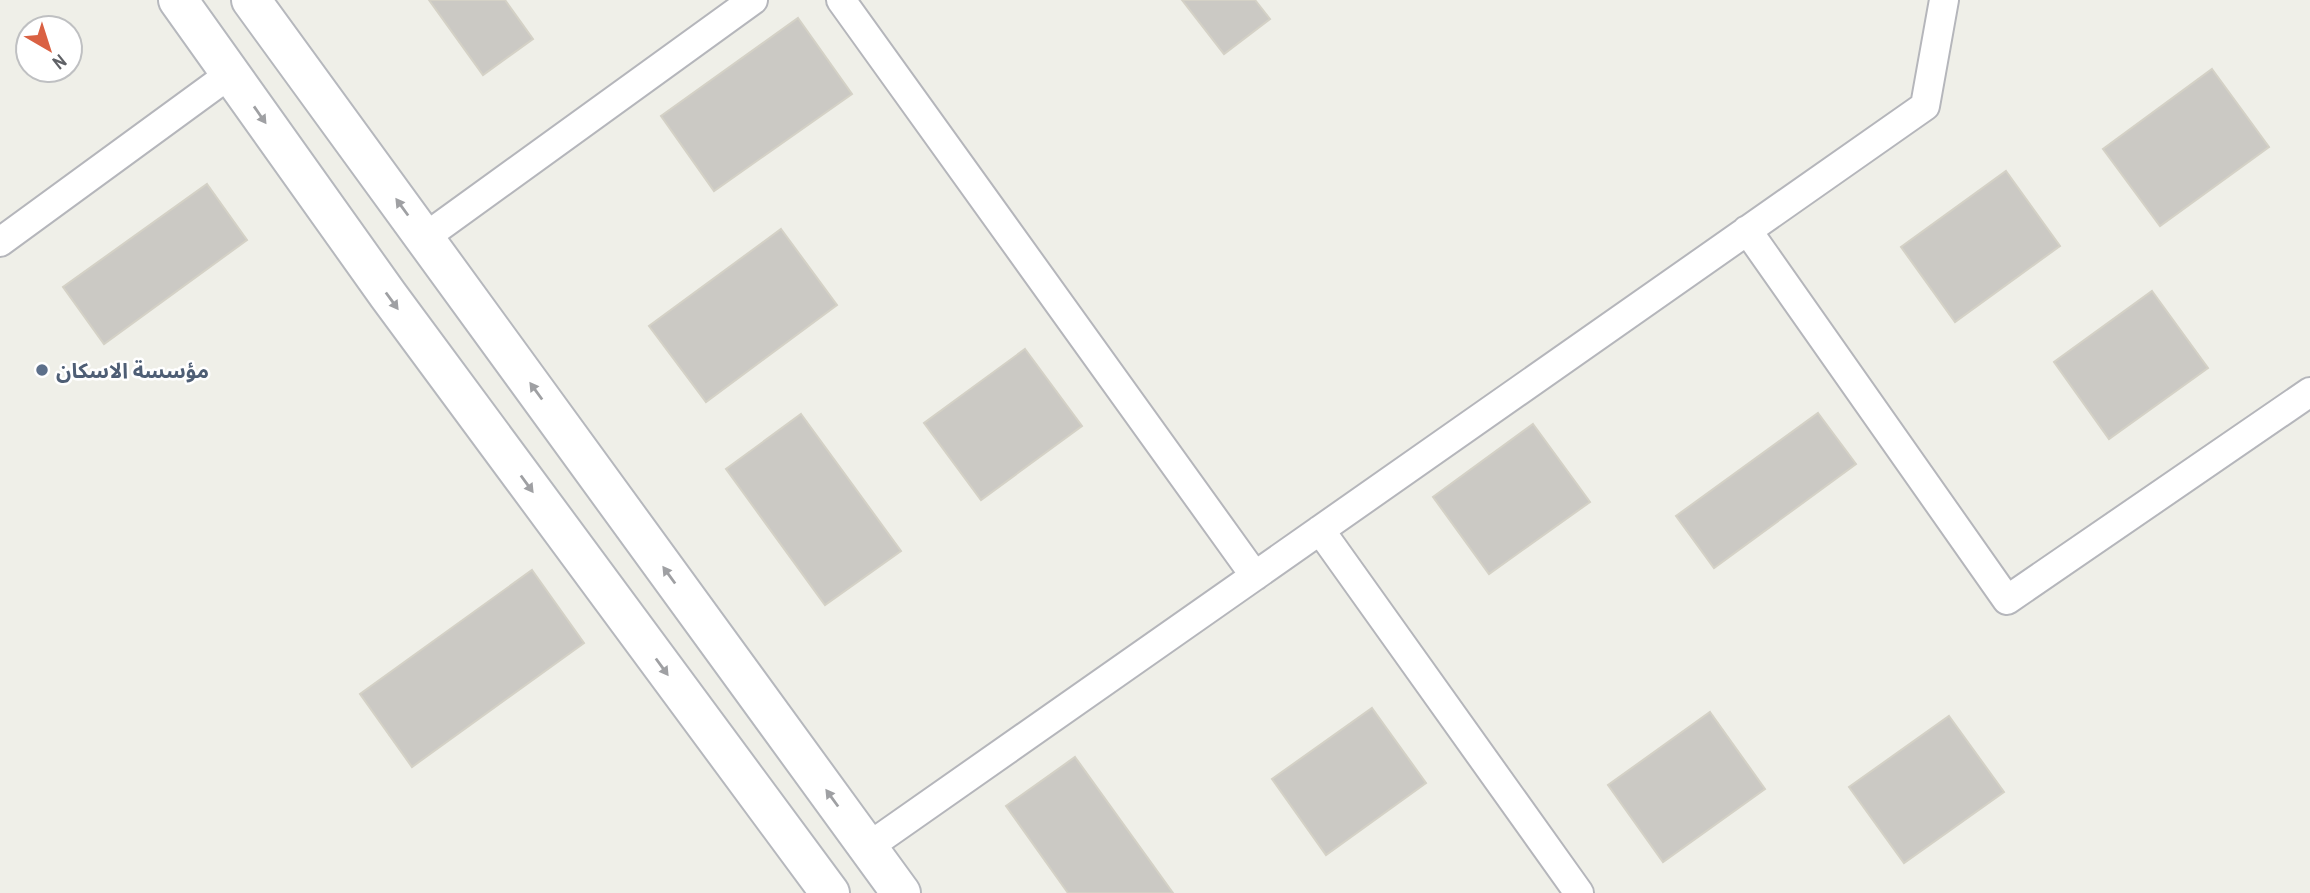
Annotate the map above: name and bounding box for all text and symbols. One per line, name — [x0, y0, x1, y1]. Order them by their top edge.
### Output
north arrow — [14, 14, 84, 84]
text: N — [47, 49, 72, 76]
one-way arrow — [253, 106, 267, 124]
one-way arrow — [395, 198, 409, 216]
one-way arrow — [385, 292, 399, 310]
place label: مؤسسة الاسكان — [56, 356, 209, 385]
marker: مؤسسة الاسكان — [34, 362, 50, 378]
one-way arrow — [529, 382, 543, 400]
one-way arrow — [520, 474, 534, 493]
one-way arrow — [663, 566, 677, 584]
one-way arrow — [655, 657, 670, 675]
one-way arrow — [825, 789, 839, 807]

